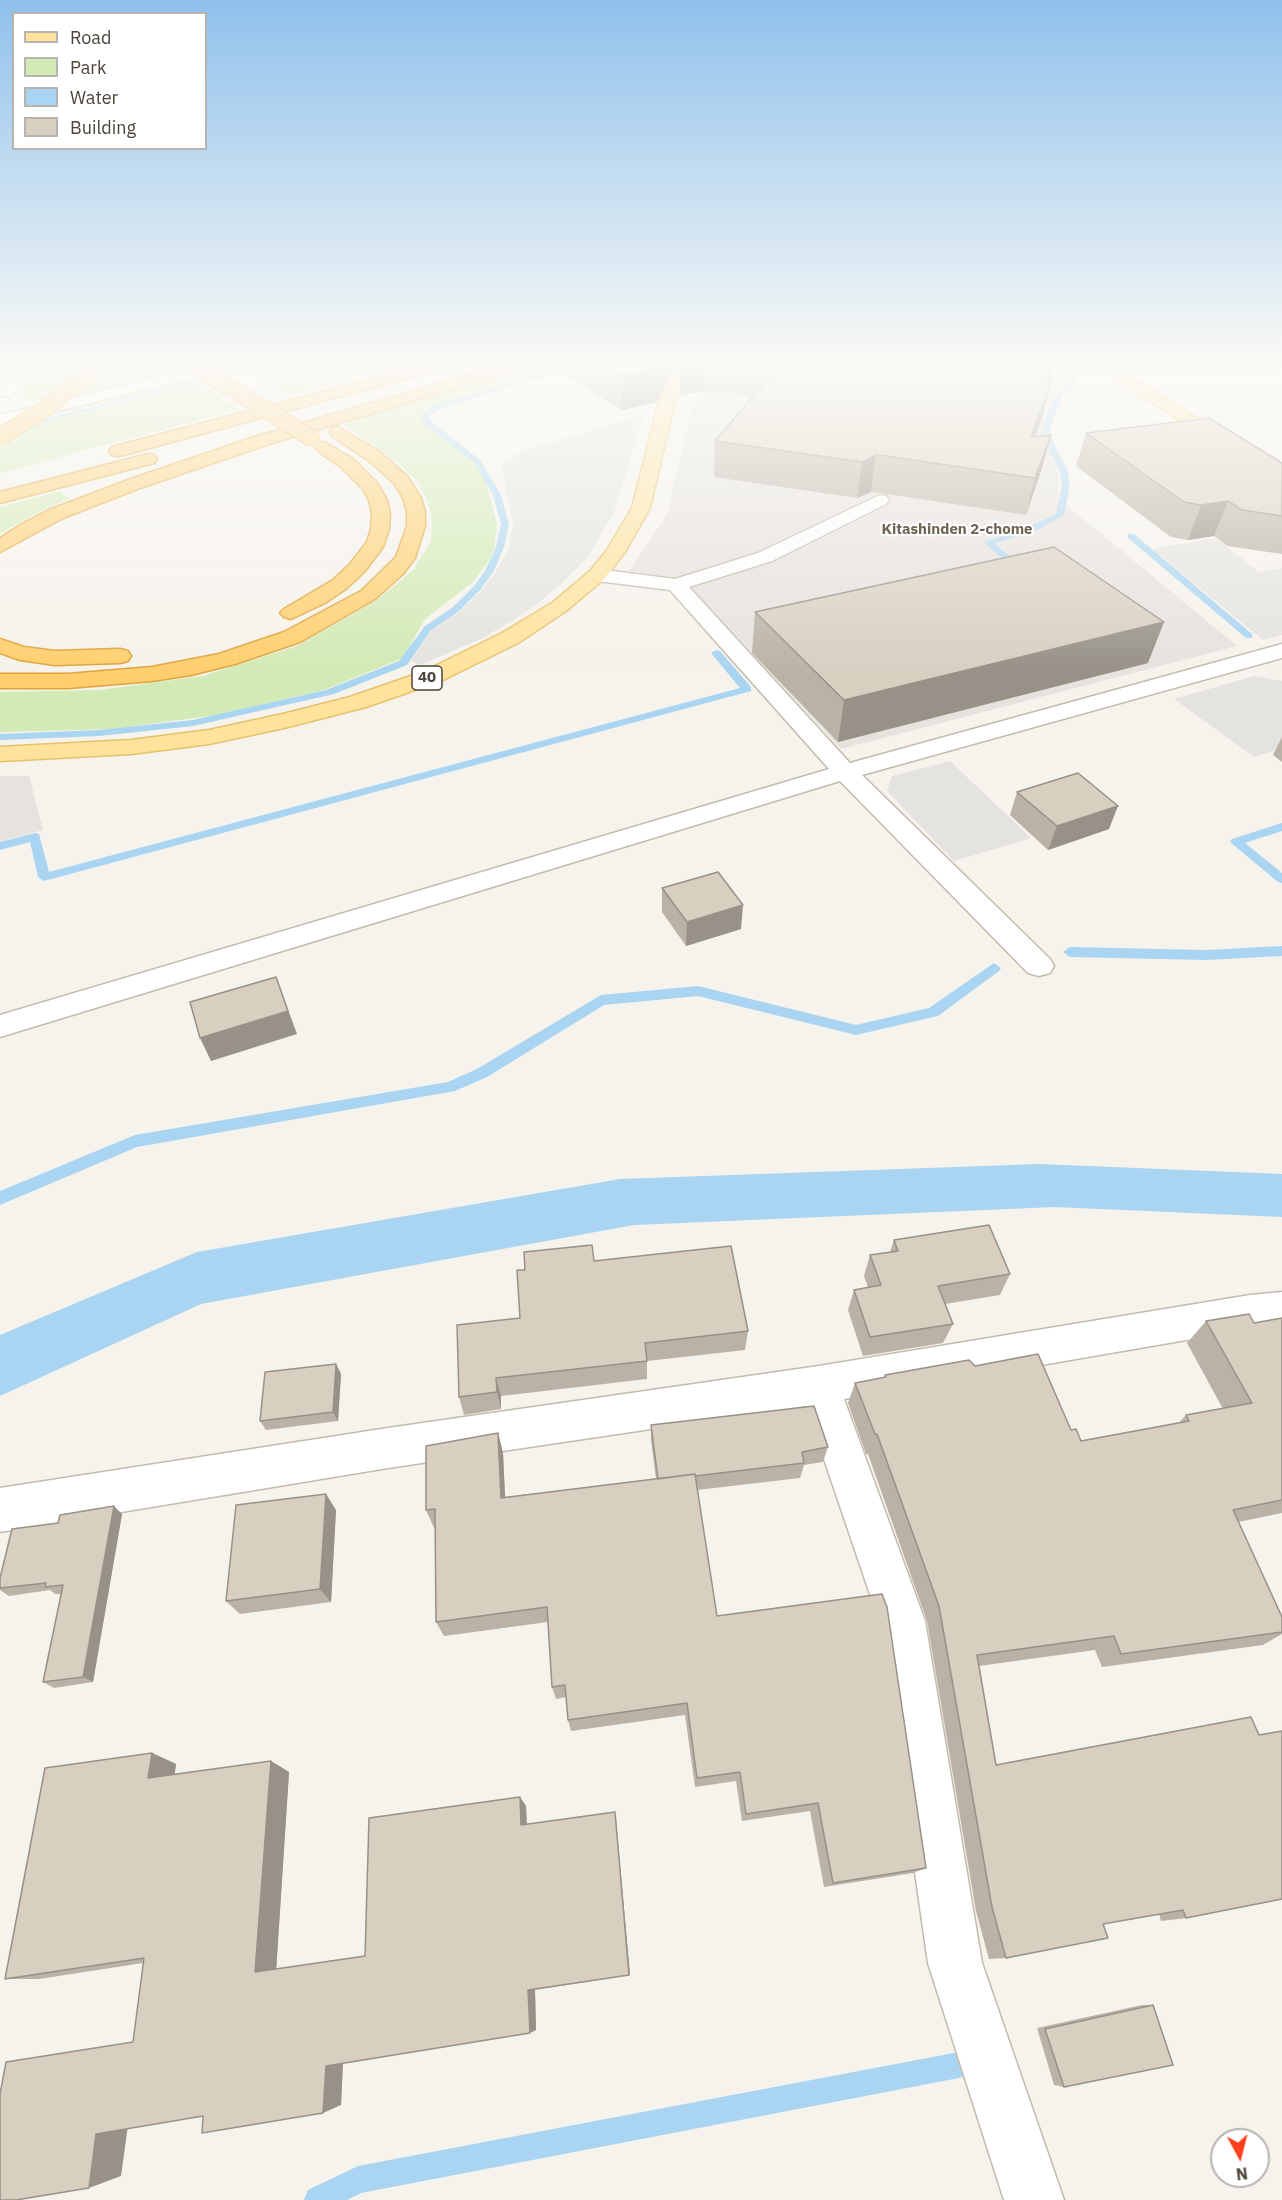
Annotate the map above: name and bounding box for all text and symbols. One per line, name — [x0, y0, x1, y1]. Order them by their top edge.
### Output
legend — [12, 12, 207, 150]
text: Road — [70, 26, 111, 49]
text: Park — [70, 56, 106, 79]
text: Water — [70, 86, 118, 109]
text: Building — [70, 116, 136, 139]
district label: Kitashinden 2-chome — [882, 521, 1032, 539]
road number: 40 — [412, 666, 442, 690]
north arrow — [1210, 2128, 1270, 2188]
text: N — [1235, 2163, 1249, 2185]

